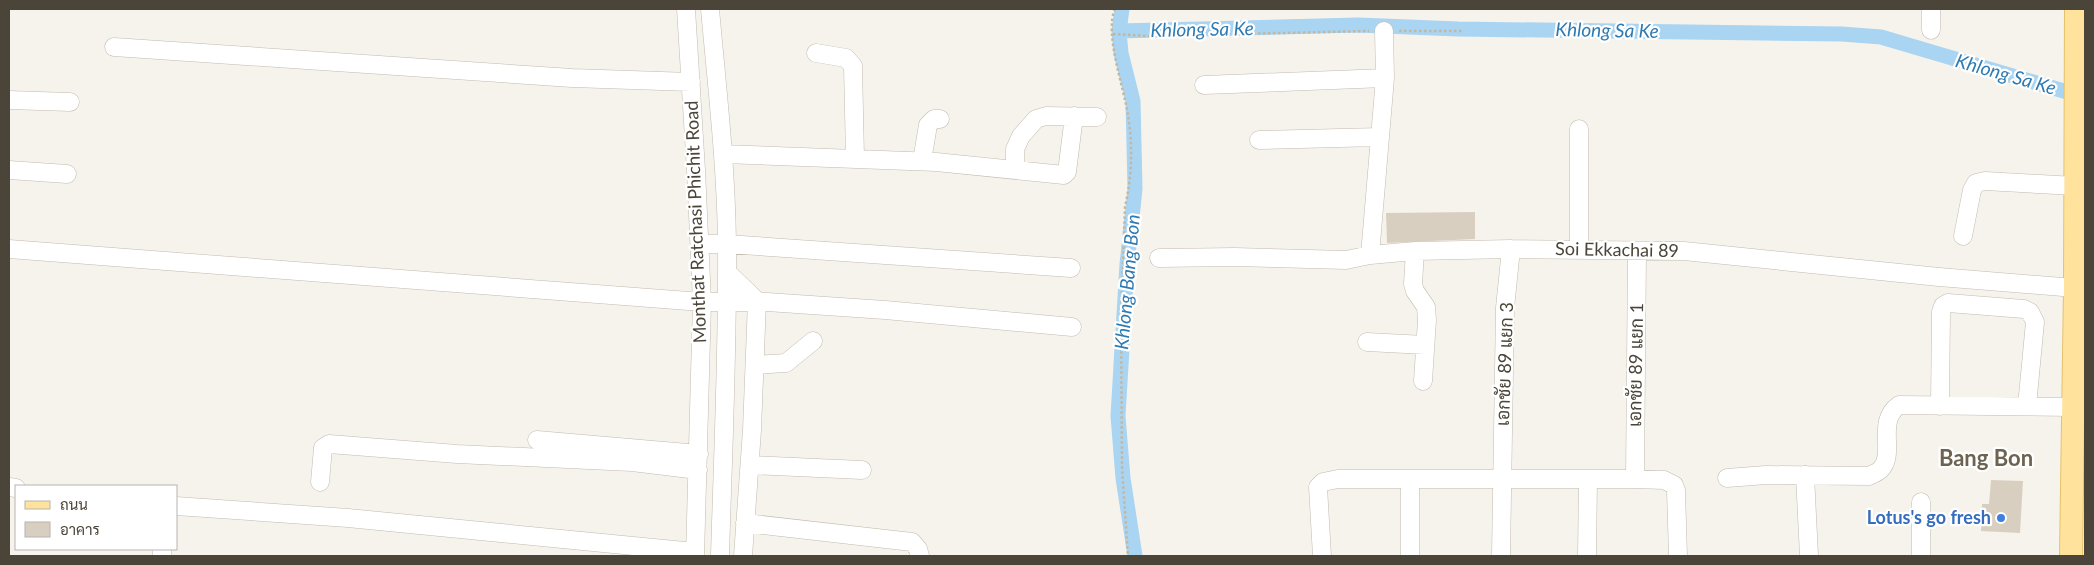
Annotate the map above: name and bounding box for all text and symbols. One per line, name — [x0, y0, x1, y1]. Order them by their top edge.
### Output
water label: Khlong Sa Ke — [1150, 16, 1254, 41]
water label: Khlong Sa Ke — [1555, 17, 1659, 42]
water label: Khlong Sa Ke — [1953, 48, 2059, 99]
street label: Monthat Ratchasi Phichit Road — [680, 100, 710, 344]
water label: Khlong Bang Bon — [1109, 213, 1144, 351]
street label: Soi Ekkachai 89 — [1555, 237, 1679, 261]
street label: เอกชัย 89 แยก 3 — [1491, 302, 1517, 426]
street label: เอกชัย 89 แยก 1 — [1623, 303, 1647, 427]
district label: Bang Bon — [1939, 444, 2033, 471]
legend — [15, 485, 178, 550]
text: ถนน — [60, 495, 88, 513]
place label: Lotus's go fresh — [1867, 506, 1991, 528]
marker: Lotus's go fresh — [1995, 512, 2007, 524]
text: อาคาร — [60, 520, 100, 538]

